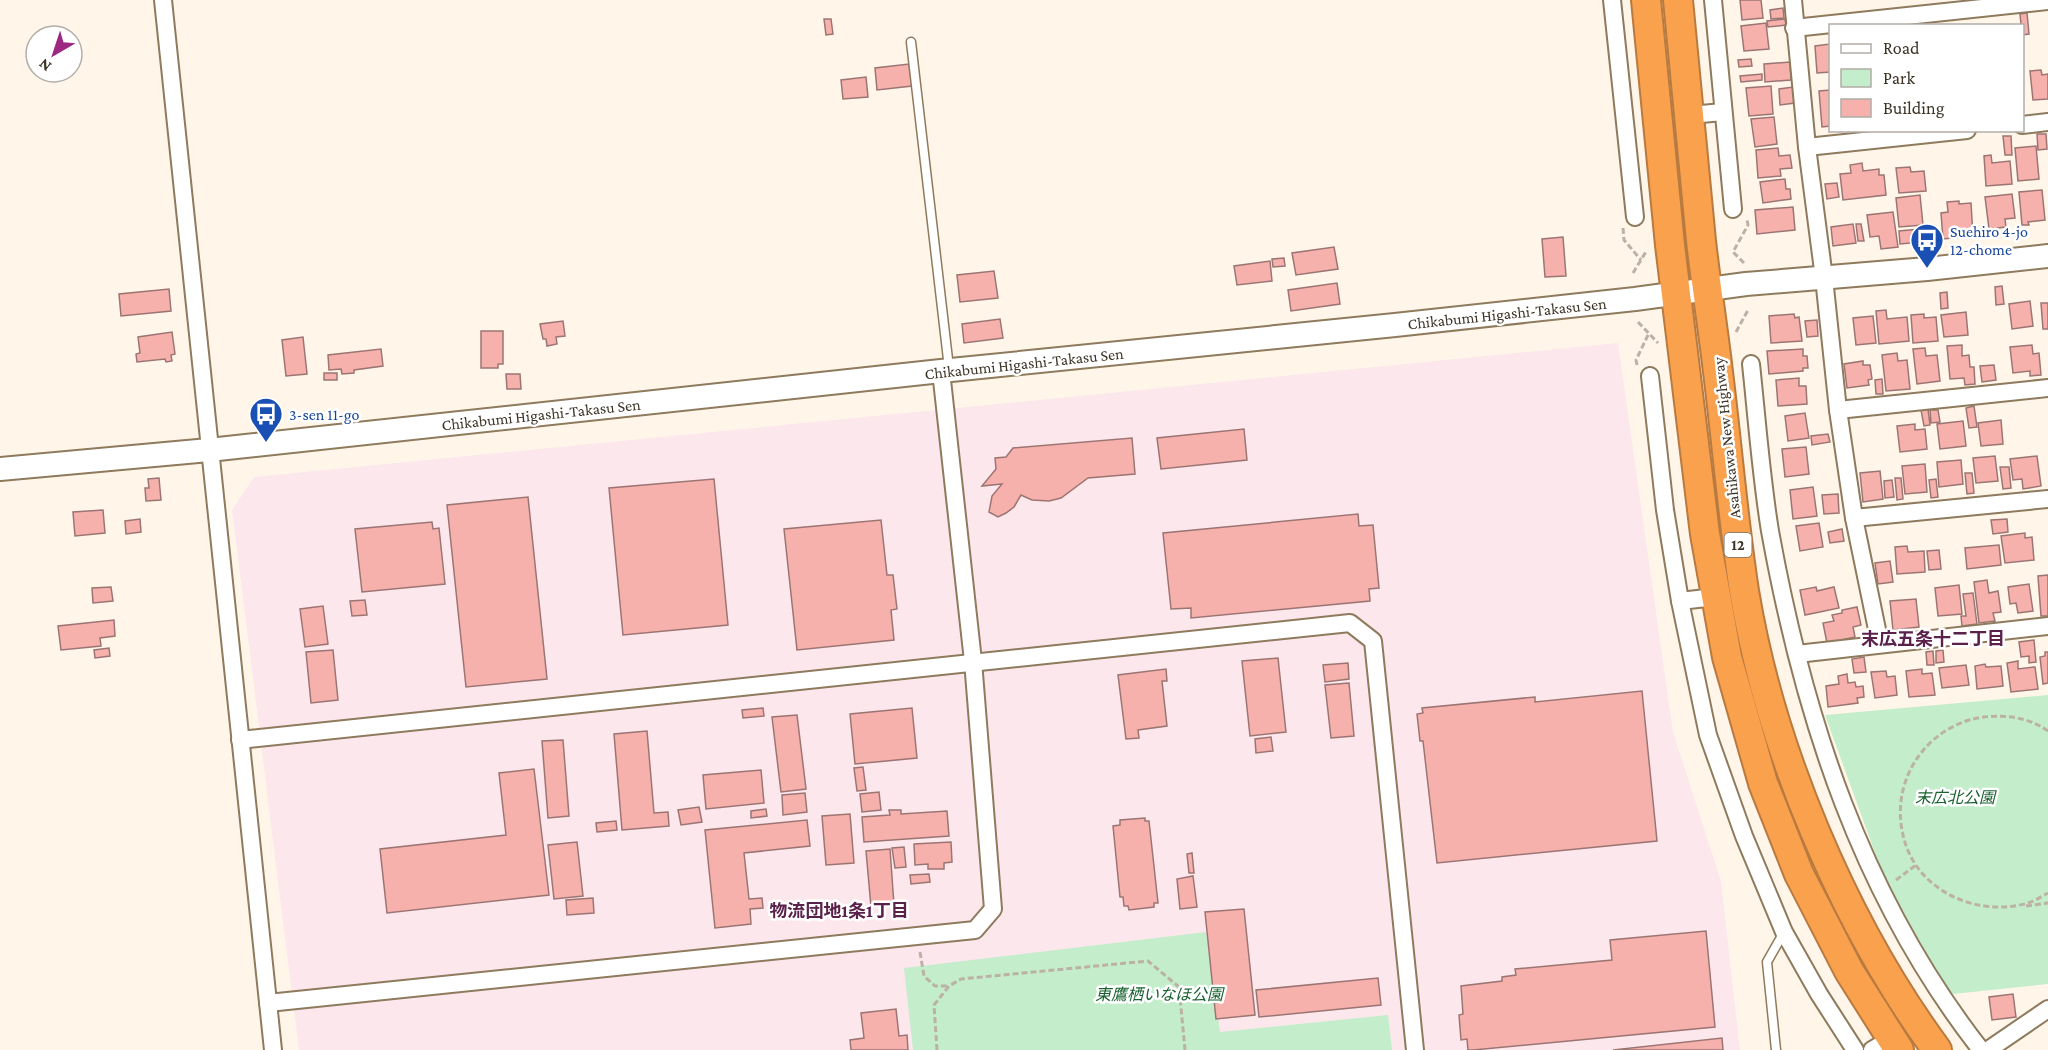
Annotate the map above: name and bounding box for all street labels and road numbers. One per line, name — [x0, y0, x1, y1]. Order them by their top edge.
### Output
street label: Chikabumi Higashi-Takasu Sen — [1407, 295, 1608, 333]
street label: Chikabumi Higashi-Takasu Sen — [924, 345, 1125, 383]
street label: Asahikawa New Highway — [1710, 356, 1744, 519]
street label: Chikabumi Higashi-Takasu Sen — [441, 396, 642, 434]
road number: 12 — [1724, 533, 1752, 557]

